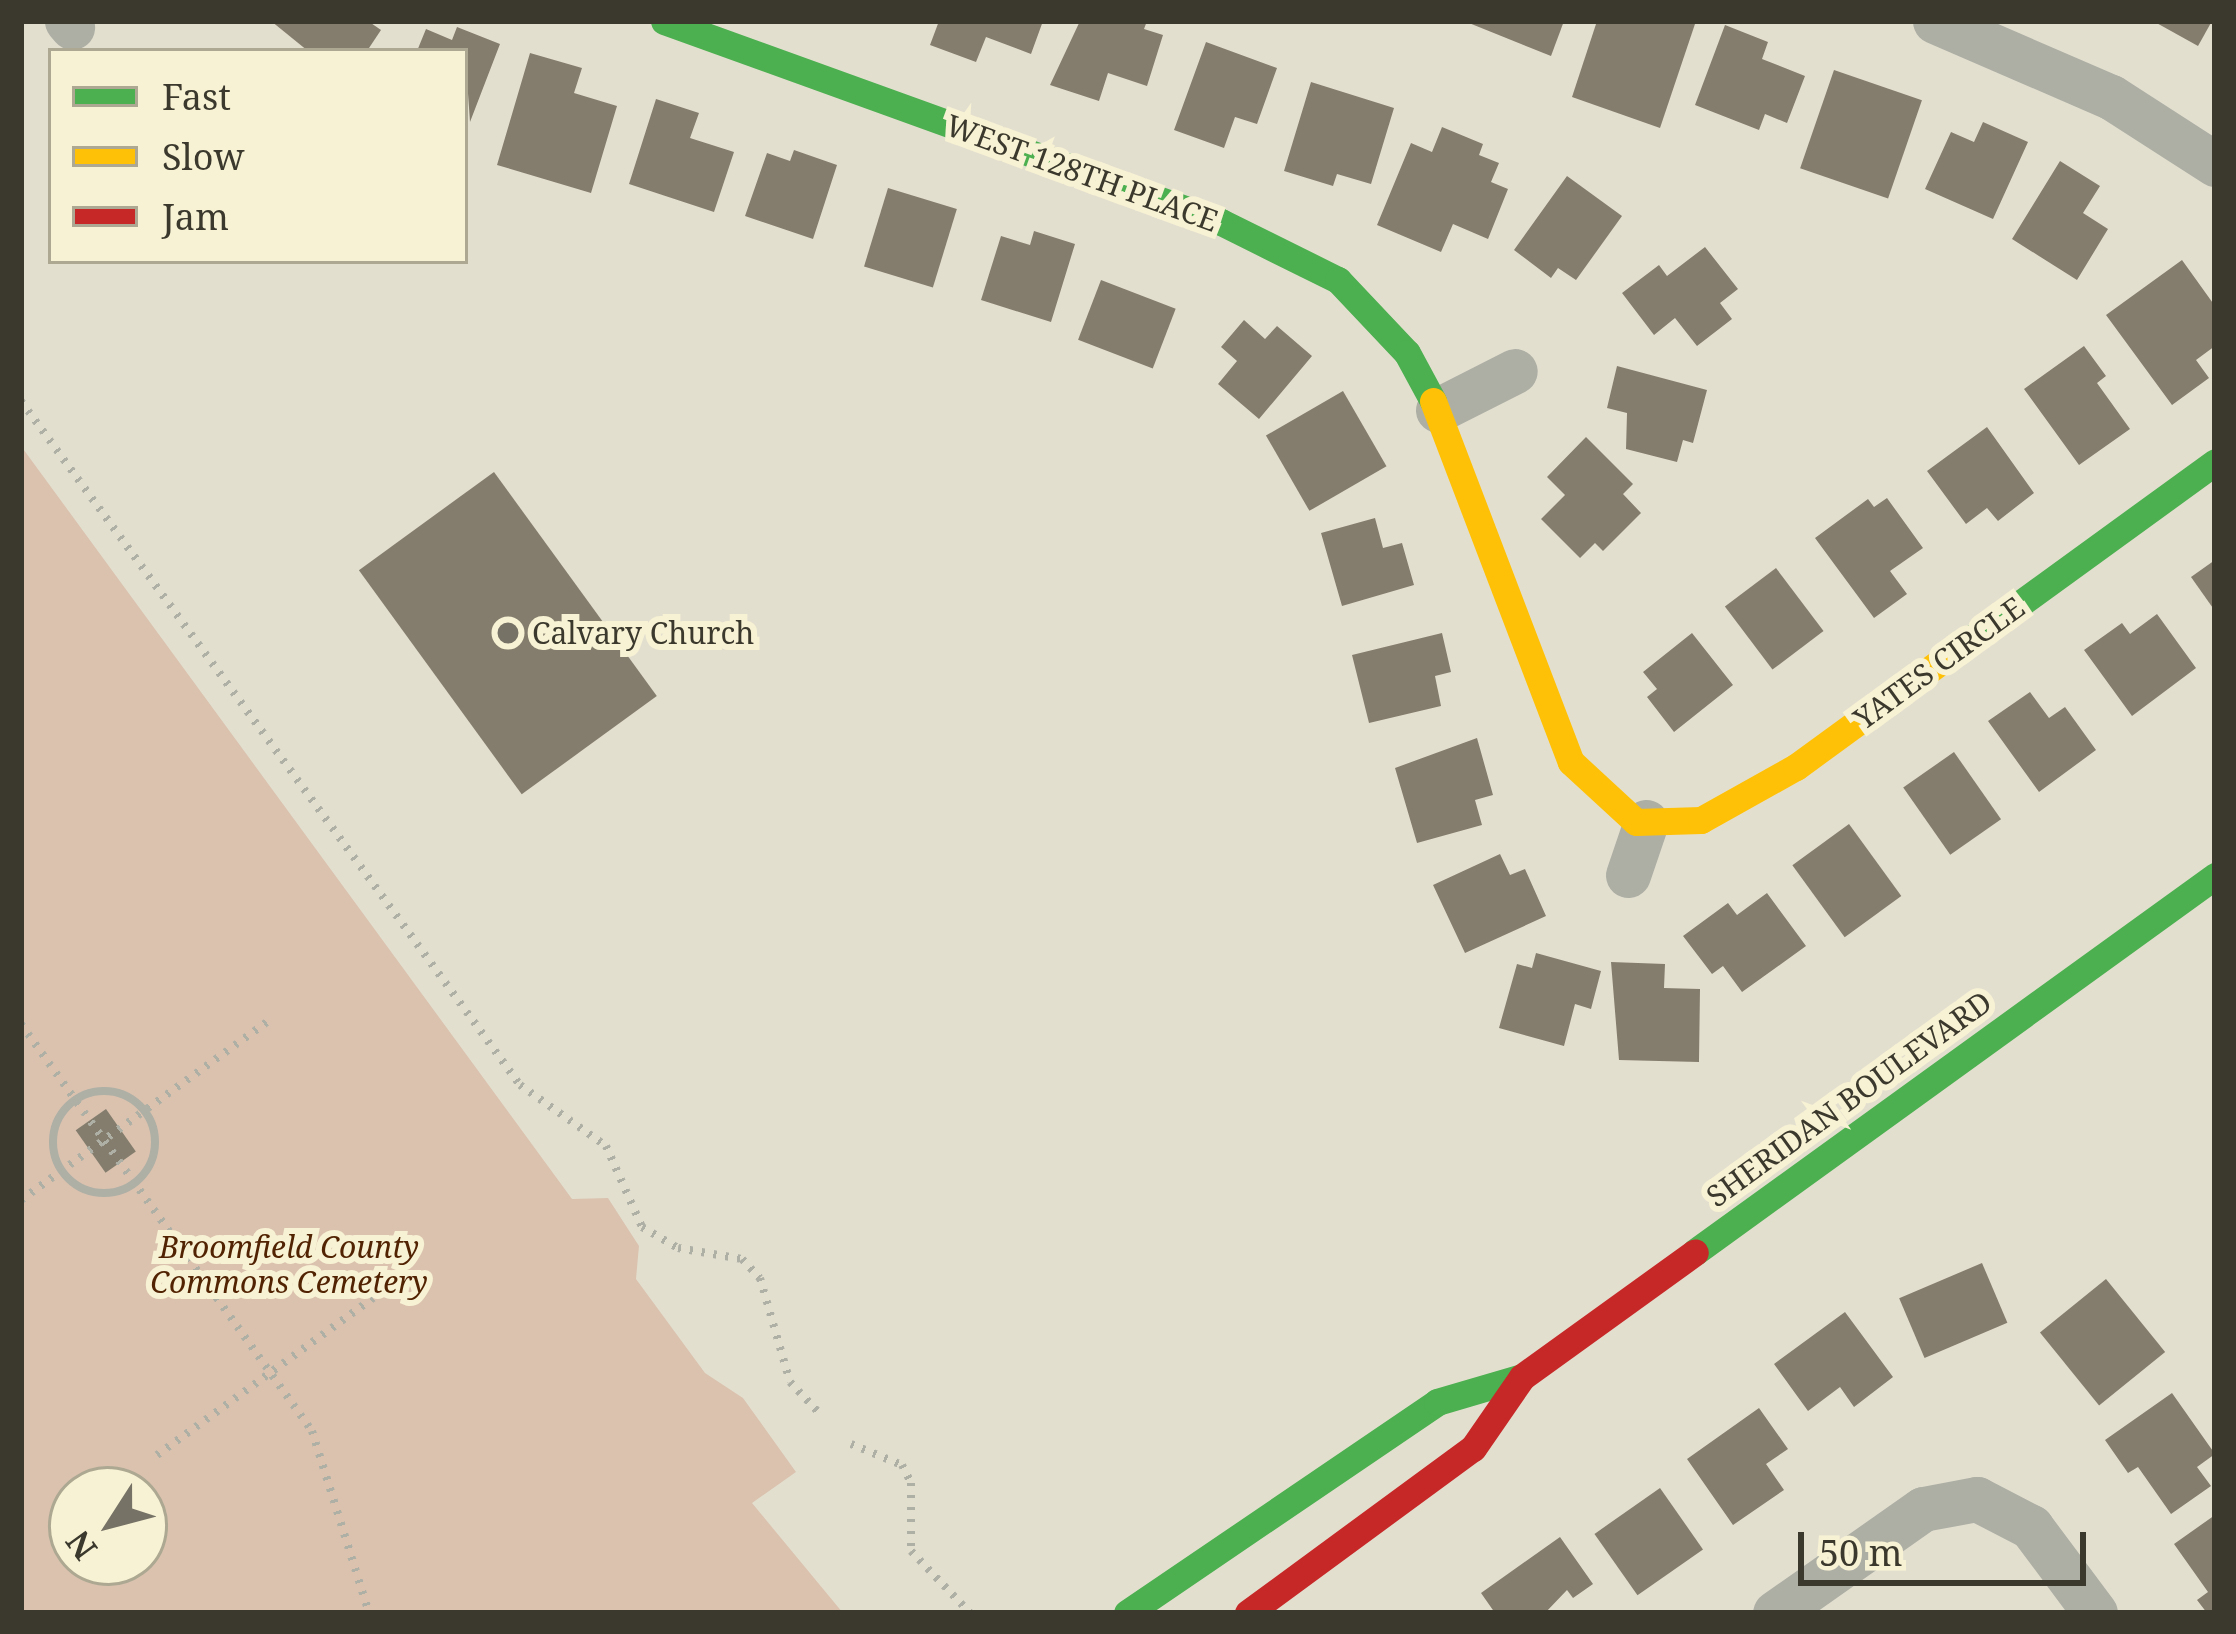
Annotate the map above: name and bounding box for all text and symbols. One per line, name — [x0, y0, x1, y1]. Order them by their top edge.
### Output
legend — [48, 48, 468, 264]
text: Fast — [162, 72, 231, 121]
street label: WEST 128TH PLACE — [941, 107, 1223, 239]
text: Slow — [162, 132, 245, 181]
text: Jam — [162, 192, 229, 241]
street label: YATES CIRCLE — [1847, 589, 2031, 737]
place label: Calvary Church — [532, 615, 754, 651]
marker: Calvary Church — [495, 620, 521, 646]
street label: SHERIDAN BOULEVARD — [1700, 984, 1998, 1214]
park label: Broomfield County Commons Cemetery — [150, 1229, 428, 1300]
north arrow — [48, 1466, 168, 1586]
scale bar — [1804, 1508, 2092, 1582]
text: N — [55, 1522, 107, 1569]
text: 50 m — [1819, 1528, 1903, 1577]

